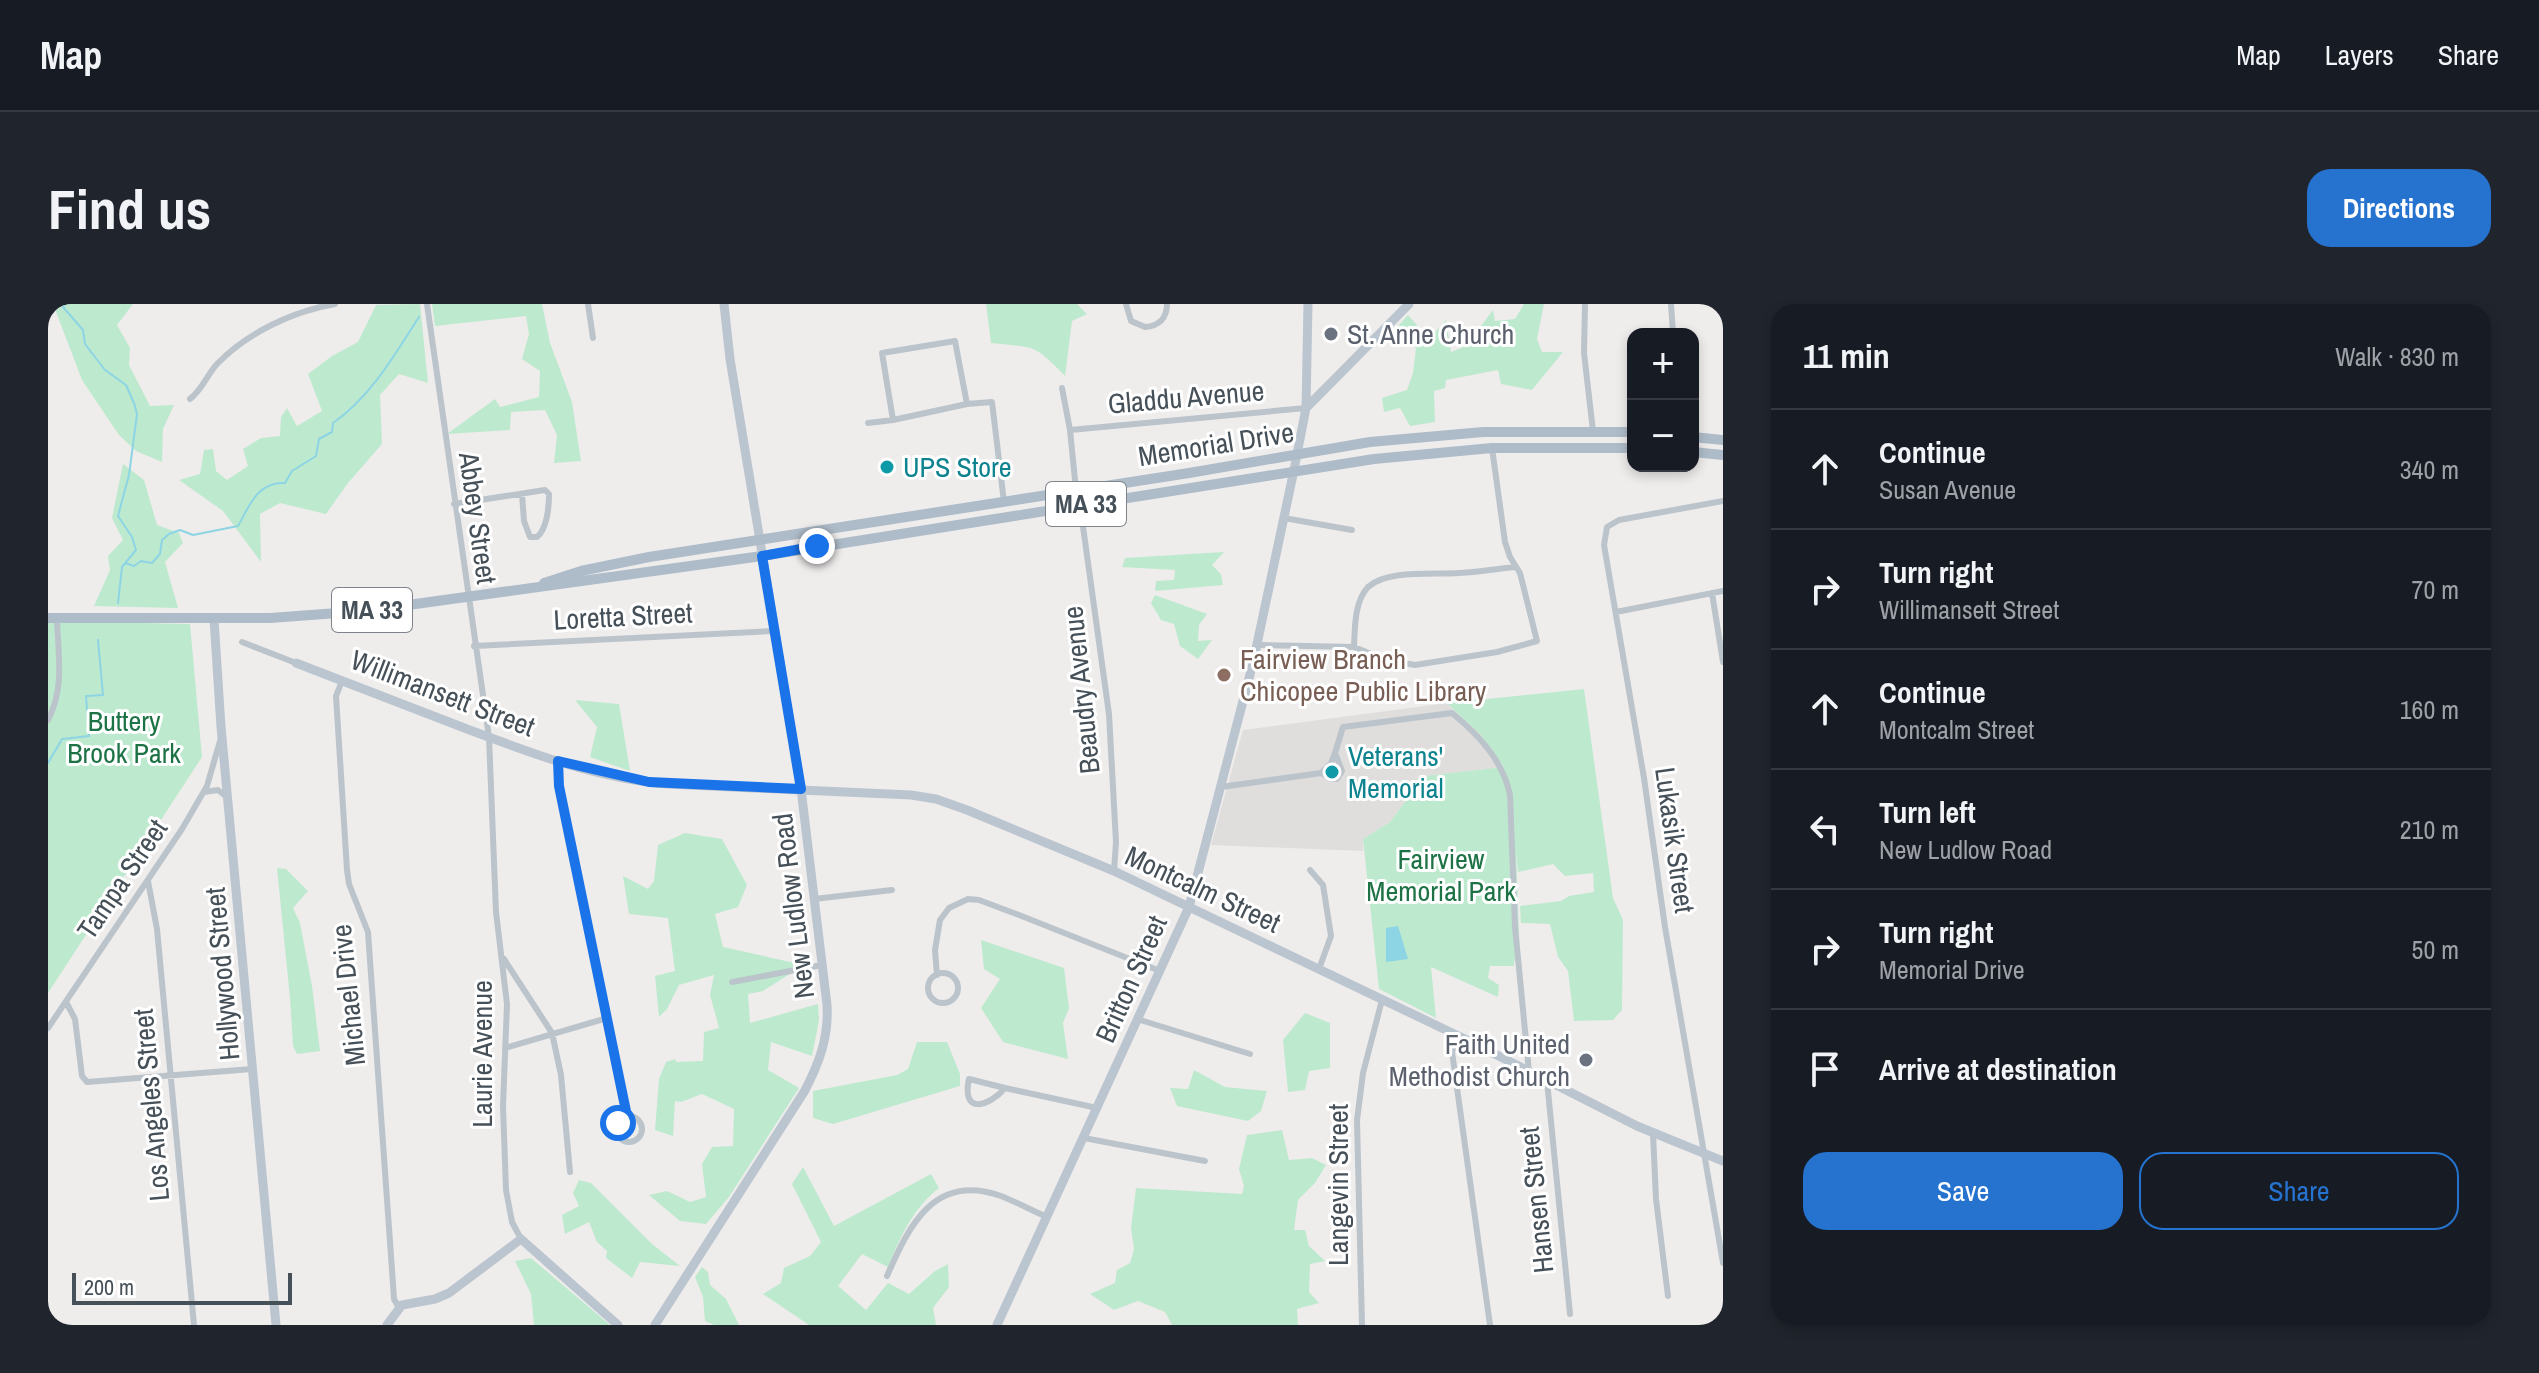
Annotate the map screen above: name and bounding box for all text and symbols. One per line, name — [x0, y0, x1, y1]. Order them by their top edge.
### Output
text: Map — [40, 30, 102, 81]
text: Map — [2236, 36, 2281, 74]
text: Layers — [2325, 36, 2394, 74]
text: Share — [2438, 36, 2499, 74]
button: Directions — [2307, 169, 2491, 247]
text: Find us — [48, 171, 211, 246]
place label: St. Anne Church — [1347, 315, 1514, 353]
marker: St. Anne Church — [1322, 325, 1340, 343]
map controls — [1627, 328, 1699, 472]
button: + — [1627, 328, 1699, 400]
text: 11 min — [1803, 333, 1890, 379]
text: Walk · 830 m — [2335, 339, 2459, 374]
street label: Gladdu Avenue — [1106, 371, 1266, 423]
button: − — [1627, 400, 1699, 472]
street label: Memorial Drive — [1136, 413, 1296, 475]
text: Continue — [1879, 432, 1986, 472]
icon: ahead — [1803, 447, 1847, 491]
place label: UPS Store — [903, 448, 1011, 486]
street label: Abbey Street — [450, 449, 506, 586]
text: 340 m — [2400, 452, 2459, 487]
marker: UPS Store — [878, 458, 896, 476]
text: Susan Avenue — [1879, 472, 2016, 507]
road number: MA 33 — [1046, 482, 1126, 526]
route end — [799, 528, 835, 564]
text: Turn right — [1879, 552, 1993, 592]
icon: right — [1803, 567, 1847, 611]
text: 70 m — [2412, 572, 2459, 607]
road number: MA 33 — [332, 588, 412, 632]
text: Willimansett Street — [1879, 592, 2059, 627]
street label: Loretta Street — [553, 593, 693, 639]
street label: Beaudry Avenue — [1053, 604, 1109, 776]
place label: Fairview Branch Chicopee Public Library — [1240, 640, 1487, 710]
street label: Willimansett Street — [346, 641, 540, 745]
marker: Fairview Branch Chicopee Public Library — [1215, 666, 1233, 684]
text: Continue — [1879, 672, 1986, 712]
icon: ahead — [1803, 687, 1847, 731]
text: 160 m — [2400, 692, 2459, 727]
park label: Buttery Brook Park — [67, 702, 181, 772]
text: Montcalm Street — [1879, 712, 2034, 747]
place label: Veterans' Memorial — [1348, 737, 1444, 807]
marker: Veterans' Memorial — [1323, 763, 1341, 781]
street label: Lukasik Street — [1646, 765, 1704, 915]
text: Turn left — [1879, 792, 1976, 832]
icon: left — [1803, 807, 1847, 851]
street label: New Ludlow Road — [763, 811, 823, 1001]
street label: Tampa Street — [68, 812, 176, 946]
text: 210 m — [2400, 812, 2459, 847]
text: New Ludlow Road — [1879, 832, 2052, 867]
street label: Montcalm Street — [1119, 836, 1287, 942]
park label: Fairview Memorial Park — [1366, 840, 1516, 910]
street label: Hollywood Street — [196, 886, 248, 1062]
street label: Britton Street — [1086, 909, 1176, 1049]
text: Turn right — [1879, 912, 1993, 952]
street label: Michael Drive — [322, 923, 374, 1067]
icon: right — [1803, 927, 1847, 971]
text: 50 m — [2412, 932, 2459, 967]
text: Memorial Drive — [1879, 952, 2025, 987]
street label: Laurie Avenue — [463, 980, 501, 1128]
street label: Los Angeles Street — [124, 1007, 178, 1203]
place label: Faith United Methodist Church — [1389, 1025, 1570, 1095]
icon: arrive — [1803, 1047, 1847, 1091]
text: Arrive at destination — [1879, 1049, 2117, 1089]
marker: Faith United Methodist Church — [1577, 1051, 1595, 1069]
street label: Langevin Street — [1319, 1104, 1357, 1266]
route start — [600, 1105, 636, 1141]
street label: Hansen Street — [1509, 1125, 1563, 1275]
button: Save — [1803, 1152, 2123, 1230]
button: Share — [2139, 1152, 2459, 1230]
scale bar — [72, 1269, 292, 1305]
text: 200 m — [84, 1272, 134, 1302]

